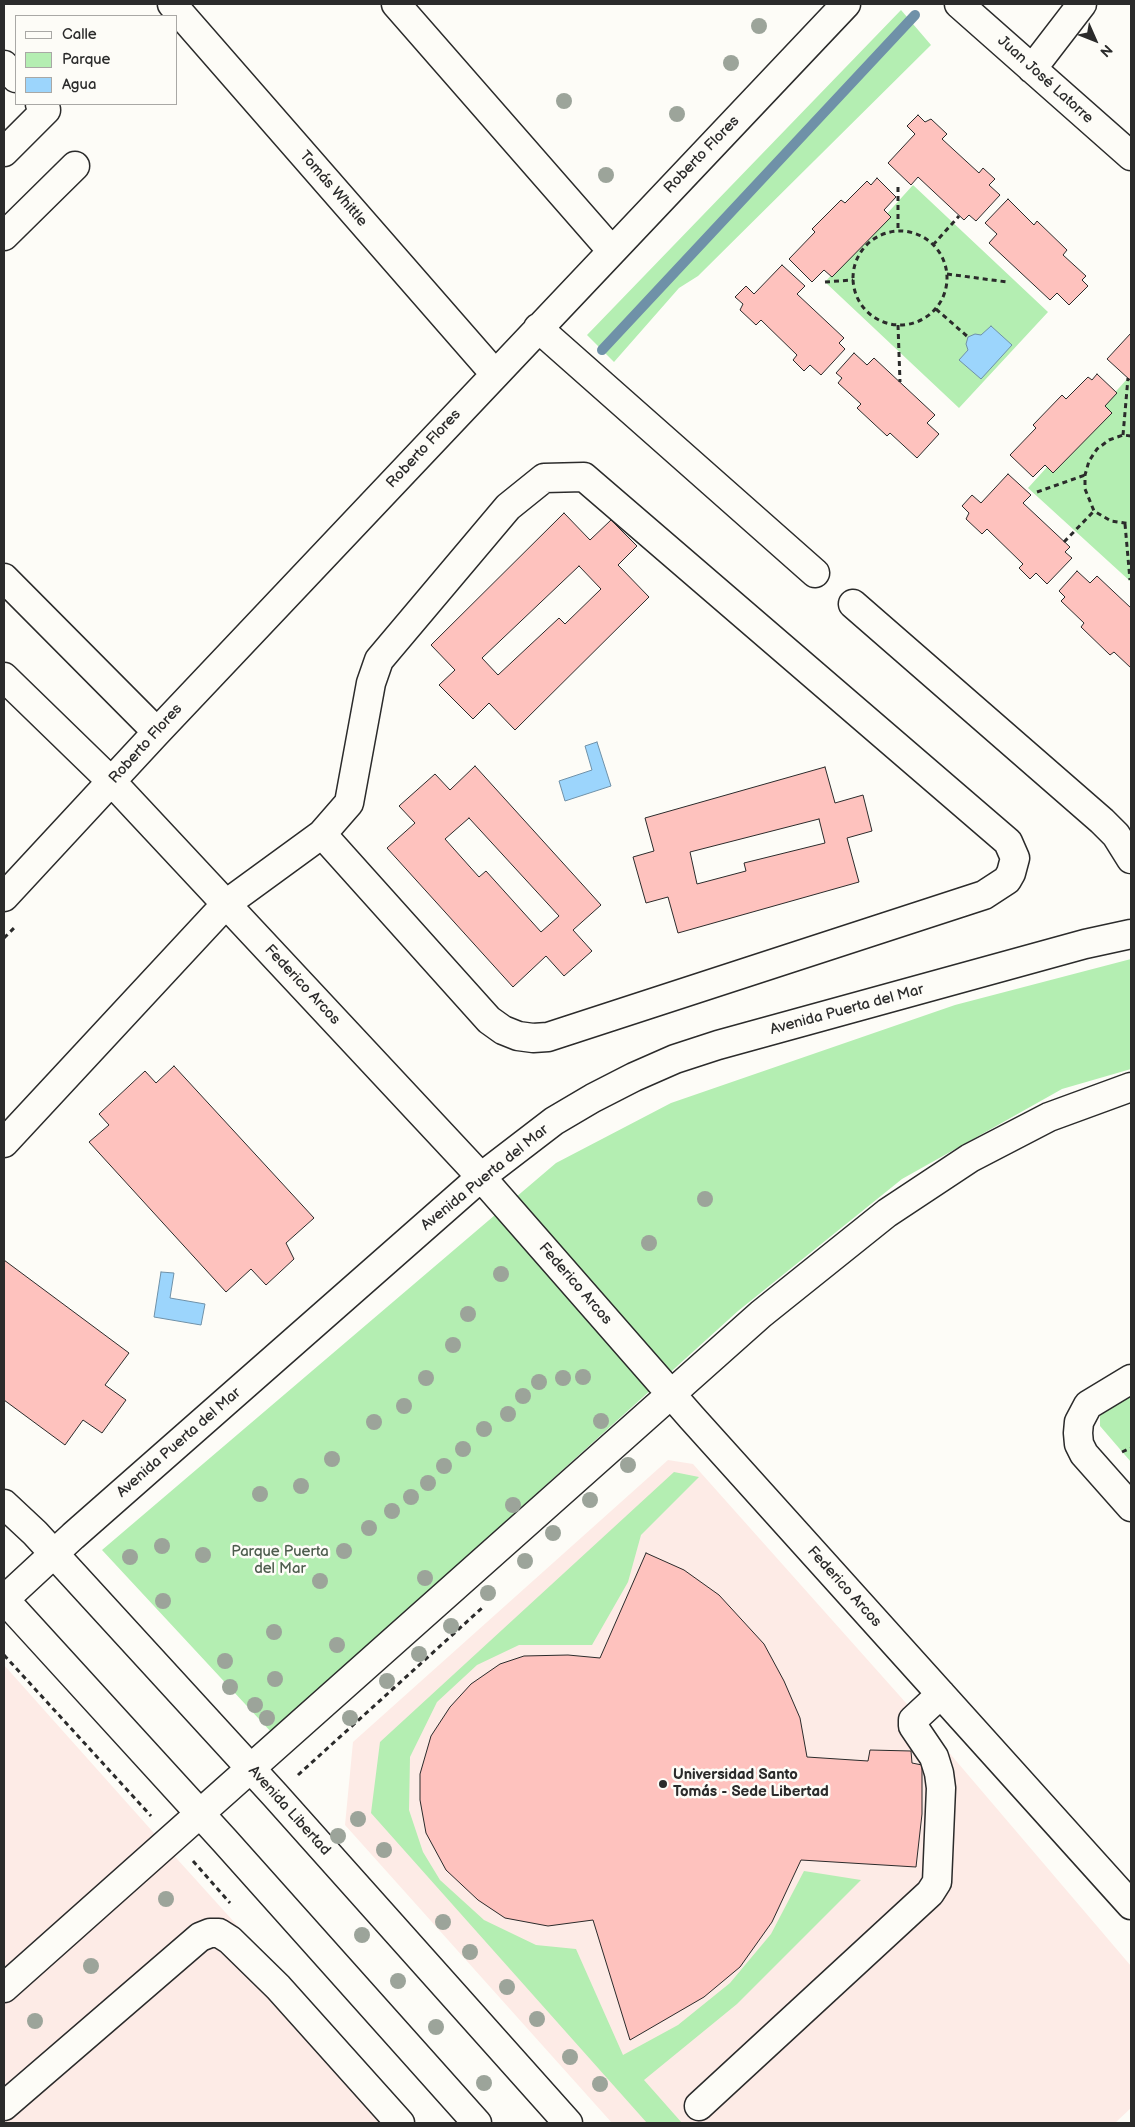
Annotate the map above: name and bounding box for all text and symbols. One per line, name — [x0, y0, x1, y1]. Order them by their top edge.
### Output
legend — [15, 15, 178, 105]
north arrow — [1070, 15, 1120, 65]
text: Calle — [62, 25, 97, 44]
street label: Juan José Latorre — [993, 32, 1097, 128]
text: N — [1096, 41, 1116, 60]
text: Parque — [62, 50, 110, 69]
text: Agua — [62, 75, 96, 94]
street label: Roberto Flores — [660, 112, 744, 198]
street label: Tomás Whittle — [295, 147, 371, 231]
street label: Roberto Flores — [383, 406, 465, 492]
street label: Roberto Flores — [106, 700, 186, 788]
street label: Federico Arcos — [260, 941, 344, 1029]
street label: Avenida Puerta del Mar — [768, 981, 926, 1039]
street label: Avenida Puerta del Mar — [418, 1121, 552, 1235]
street label: Federico Arcos — [535, 1239, 615, 1329]
street label: Avenida Puerta del Mar — [113, 1384, 245, 1502]
park label: Parque Puerta del Mar — [231, 1543, 329, 1578]
street label: Federico Arcos — [803, 1543, 885, 1631]
street label: Avenida Libertad — [244, 1763, 334, 1859]
place label: Universidad Santo Tomás - Sede Libertad — [673, 1766, 829, 1801]
marker: Universidad Santo Tomás - Sede Libertad — [657, 1778, 669, 1790]

